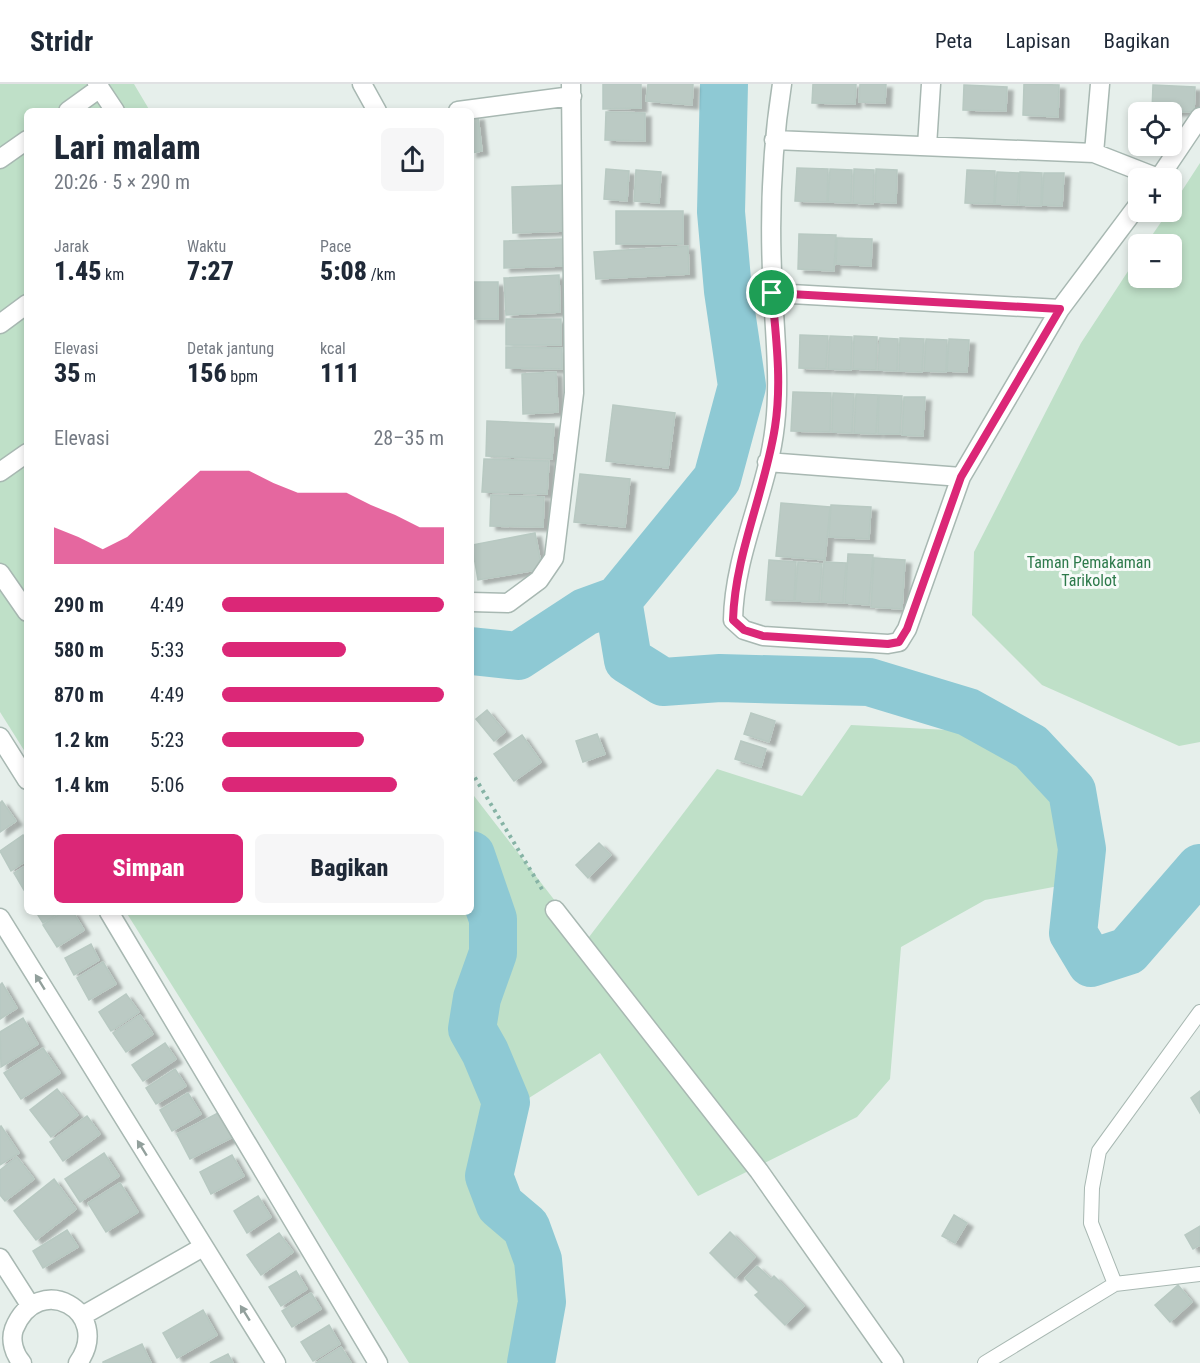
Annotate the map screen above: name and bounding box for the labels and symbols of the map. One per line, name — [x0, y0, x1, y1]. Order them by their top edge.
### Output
pin — [746, 267, 797, 318]
park label: Taman Pemakaman Tarikolot — [1027, 553, 1151, 590]
one-way arrow — [34, 974, 45, 990]
one-way arrow — [136, 1140, 147, 1156]
one-way arrow — [239, 1305, 250, 1321]

